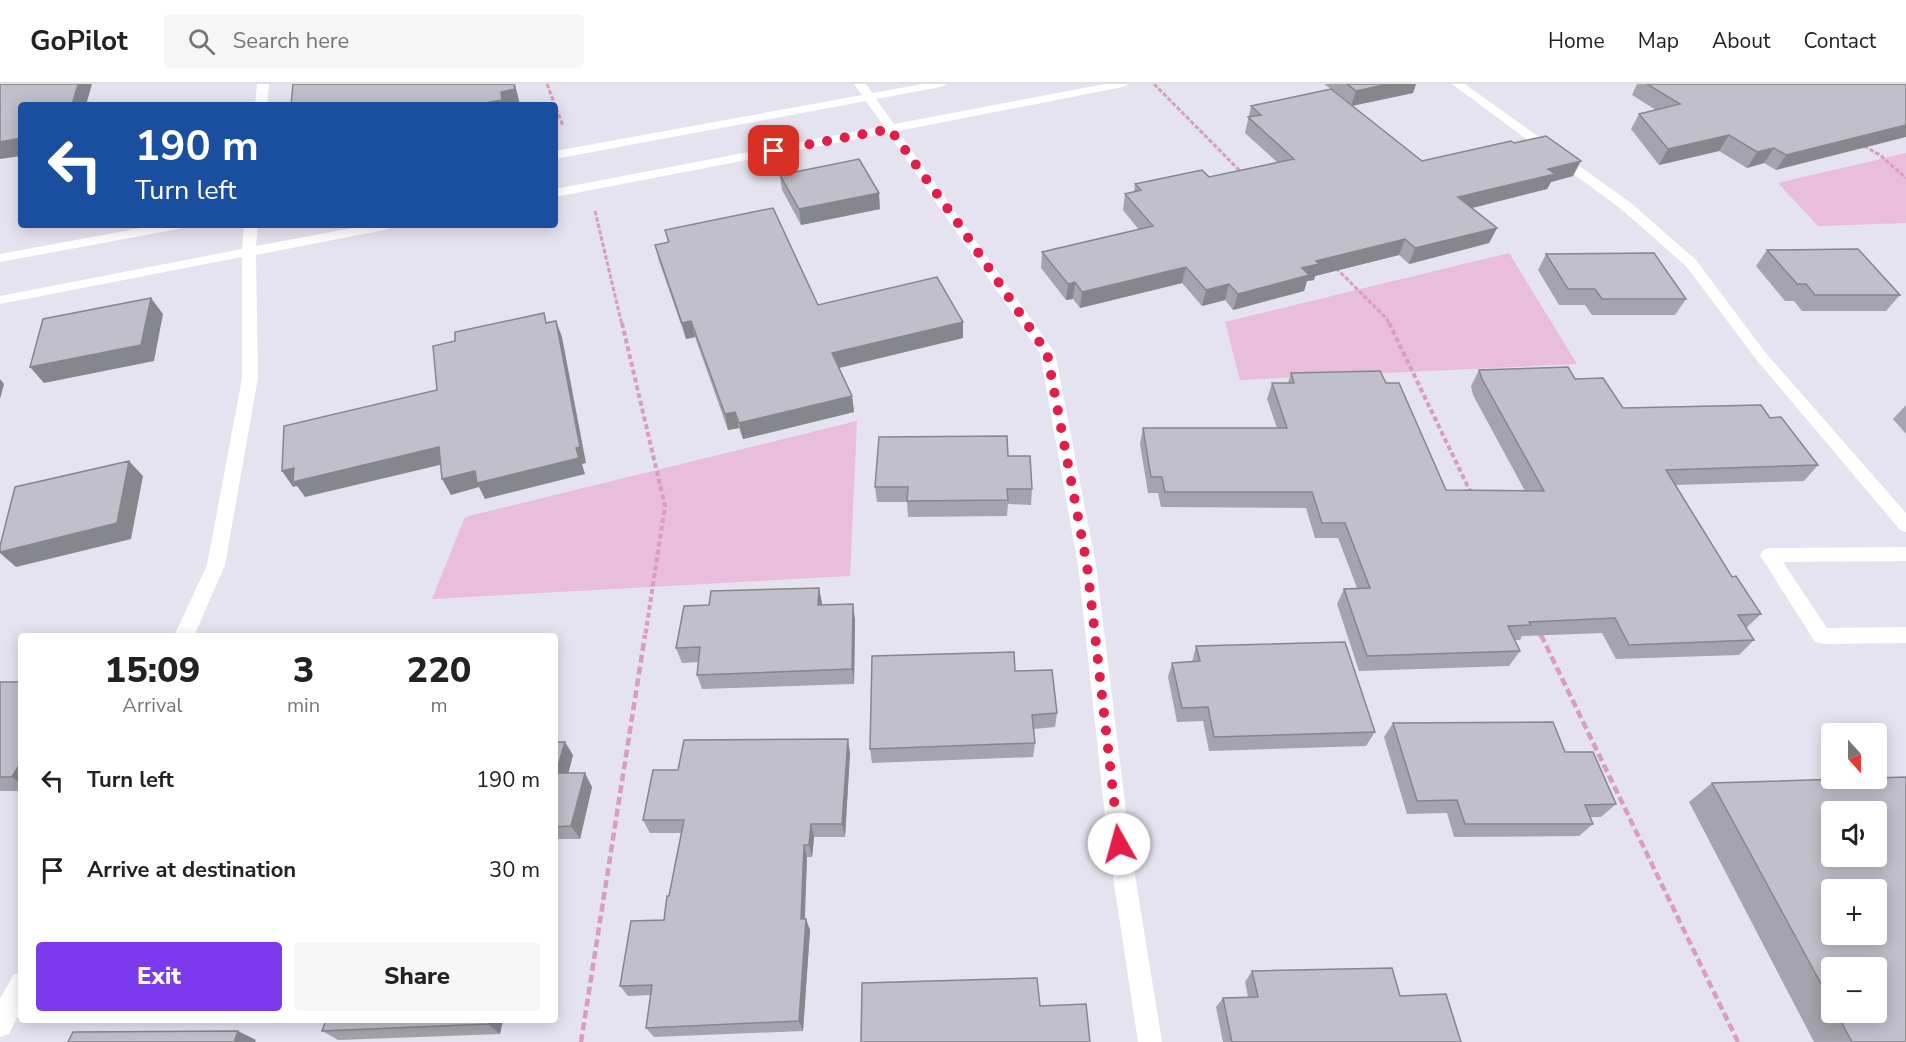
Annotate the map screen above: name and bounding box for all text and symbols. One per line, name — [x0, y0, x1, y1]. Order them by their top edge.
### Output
search box — [164, 14, 584, 68]
text: GoPilot — [30, 22, 128, 60]
icon: search — [185, 25, 218, 58]
text: Search here — [233, 26, 349, 56]
text: Home — [1548, 27, 1605, 55]
text: Map — [1638, 27, 1679, 55]
text: About — [1712, 27, 1770, 55]
text: Contact — [1803, 27, 1876, 55]
text: 190 m — [135, 118, 259, 175]
pin — [748, 125, 799, 176]
icon: left — [36, 126, 114, 204]
icon: arrive — [757, 134, 790, 167]
text: Turn left — [135, 172, 236, 209]
text: 15:09 — [105, 646, 200, 695]
text: 3 — [293, 646, 314, 695]
text: 220 — [407, 646, 471, 695]
text: Arrival — [122, 692, 183, 719]
text: min — [287, 692, 320, 719]
text: m — [430, 692, 448, 719]
north arrow — [1821, 723, 1887, 789]
map controls — [1821, 723, 1887, 1023]
icon: left — [36, 764, 69, 797]
text: Turn left — [87, 765, 174, 795]
text: 190 m — [476, 765, 540, 795]
button: sound — [1821, 801, 1887, 867]
position arrow — [1087, 812, 1151, 876]
icon: arrive — [36, 854, 69, 887]
text: Arrive at destination — [87, 855, 296, 885]
text: 30 m — [489, 855, 540, 885]
button: + — [1821, 879, 1887, 945]
button: Exit — [36, 942, 282, 1011]
button: Share — [294, 942, 540, 1011]
button: − — [1821, 957, 1887, 1023]

